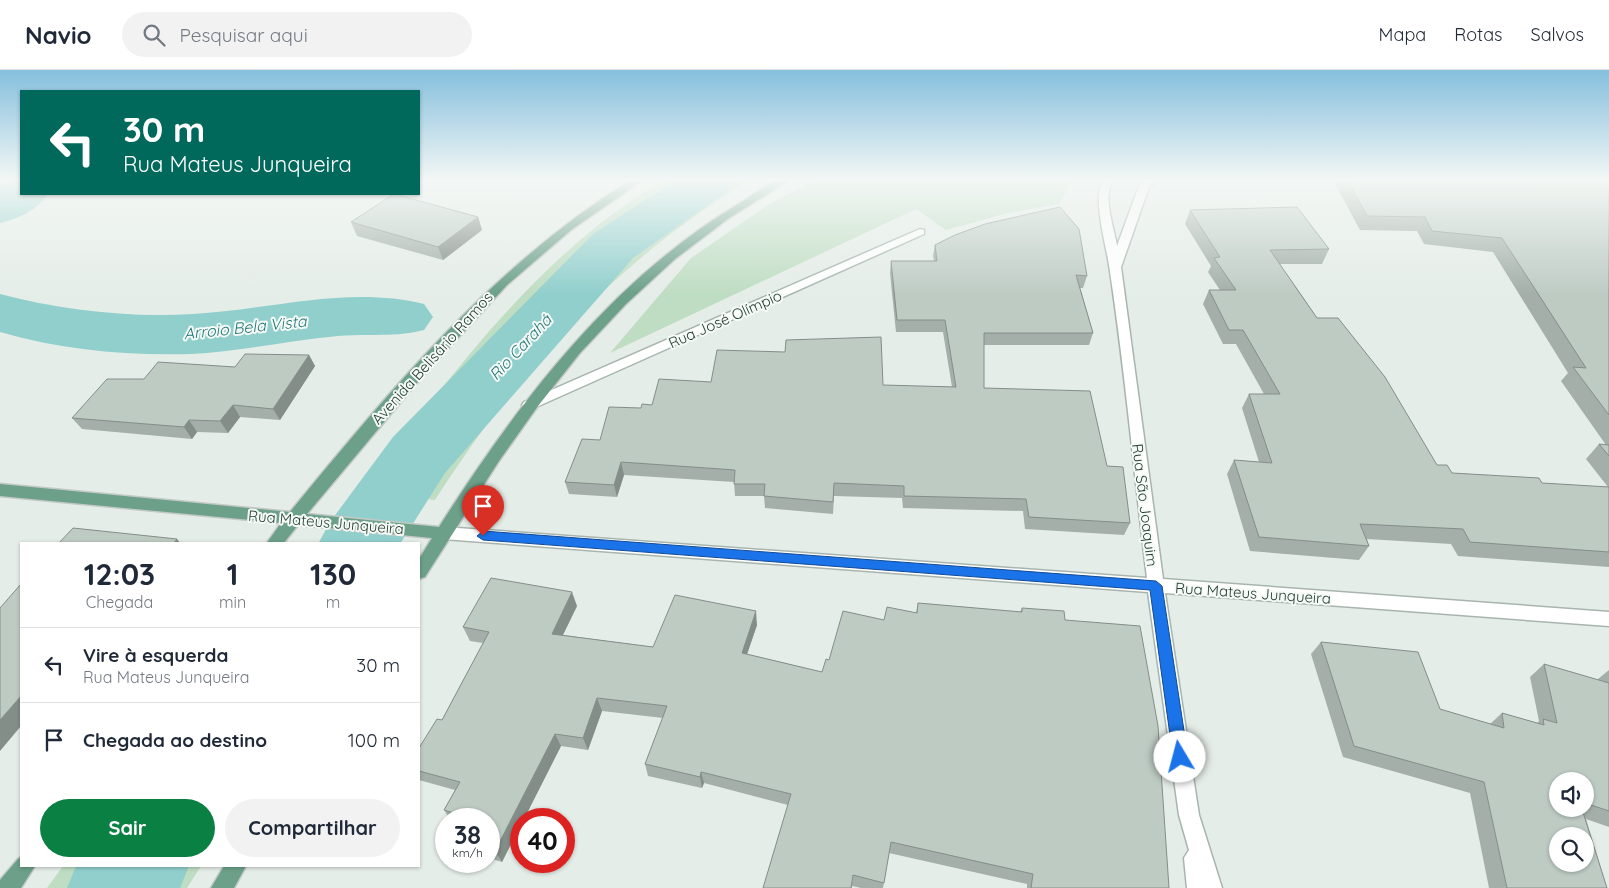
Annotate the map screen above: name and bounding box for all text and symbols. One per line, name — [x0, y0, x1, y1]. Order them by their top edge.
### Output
search box — [122, 12, 472, 57]
text: Navio — [25, 20, 92, 50]
icon: search — [140, 21, 168, 49]
text: Pesquisar aqui — [180, 23, 308, 47]
text: Mapa — [1379, 23, 1426, 46]
text: Rotas — [1454, 23, 1503, 46]
text: Salvos — [1531, 23, 1584, 46]
text: 30 m — [123, 107, 205, 151]
icon: left — [40, 110, 105, 175]
text: Rua Mateus Junqueira — [123, 150, 352, 178]
street label: Rua José Olímpio — [665, 285, 785, 353]
street label: Avenida Belisário Ramos — [367, 288, 497, 428]
water label: Rio Carahá — [484, 309, 556, 384]
water label: Arroio Bela Vista — [183, 310, 309, 343]
street label: Rua São Joaquim — [1128, 443, 1162, 567]
pin — [462, 485, 504, 536]
icon: arrive — [469, 492, 497, 520]
street label: Rua Mateus Junqueira — [247, 506, 405, 538]
text: 12:03 — [84, 555, 155, 593]
text: 1 — [227, 555, 238, 593]
text: 130 — [310, 555, 356, 593]
street label: Rua Mateus Junqueira — [1175, 578, 1331, 608]
text: Chegada — [86, 592, 153, 612]
text: min — [219, 592, 246, 612]
text: m — [326, 592, 340, 612]
text: Vire à esquerda — [83, 643, 228, 667]
icon: left — [40, 651, 68, 679]
text: 30 m — [356, 653, 400, 677]
text: Rua Mateus Junqueira — [83, 667, 249, 687]
icon: arrive — [40, 726, 68, 754]
text: Chegada ao destino — [83, 728, 267, 752]
text: 100 m — [348, 728, 400, 752]
position arrow — [1153, 730, 1205, 782]
map controls — [1549, 772, 1594, 872]
button: sound — [1549, 772, 1594, 817]
button: Sair — [40, 799, 215, 857]
button: Compartilhar — [225, 799, 400, 857]
speed limit sign: 40 — [510, 808, 575, 873]
text: 38 — [454, 819, 481, 850]
button: search — [1549, 827, 1594, 872]
text: km/h — [452, 845, 483, 860]

